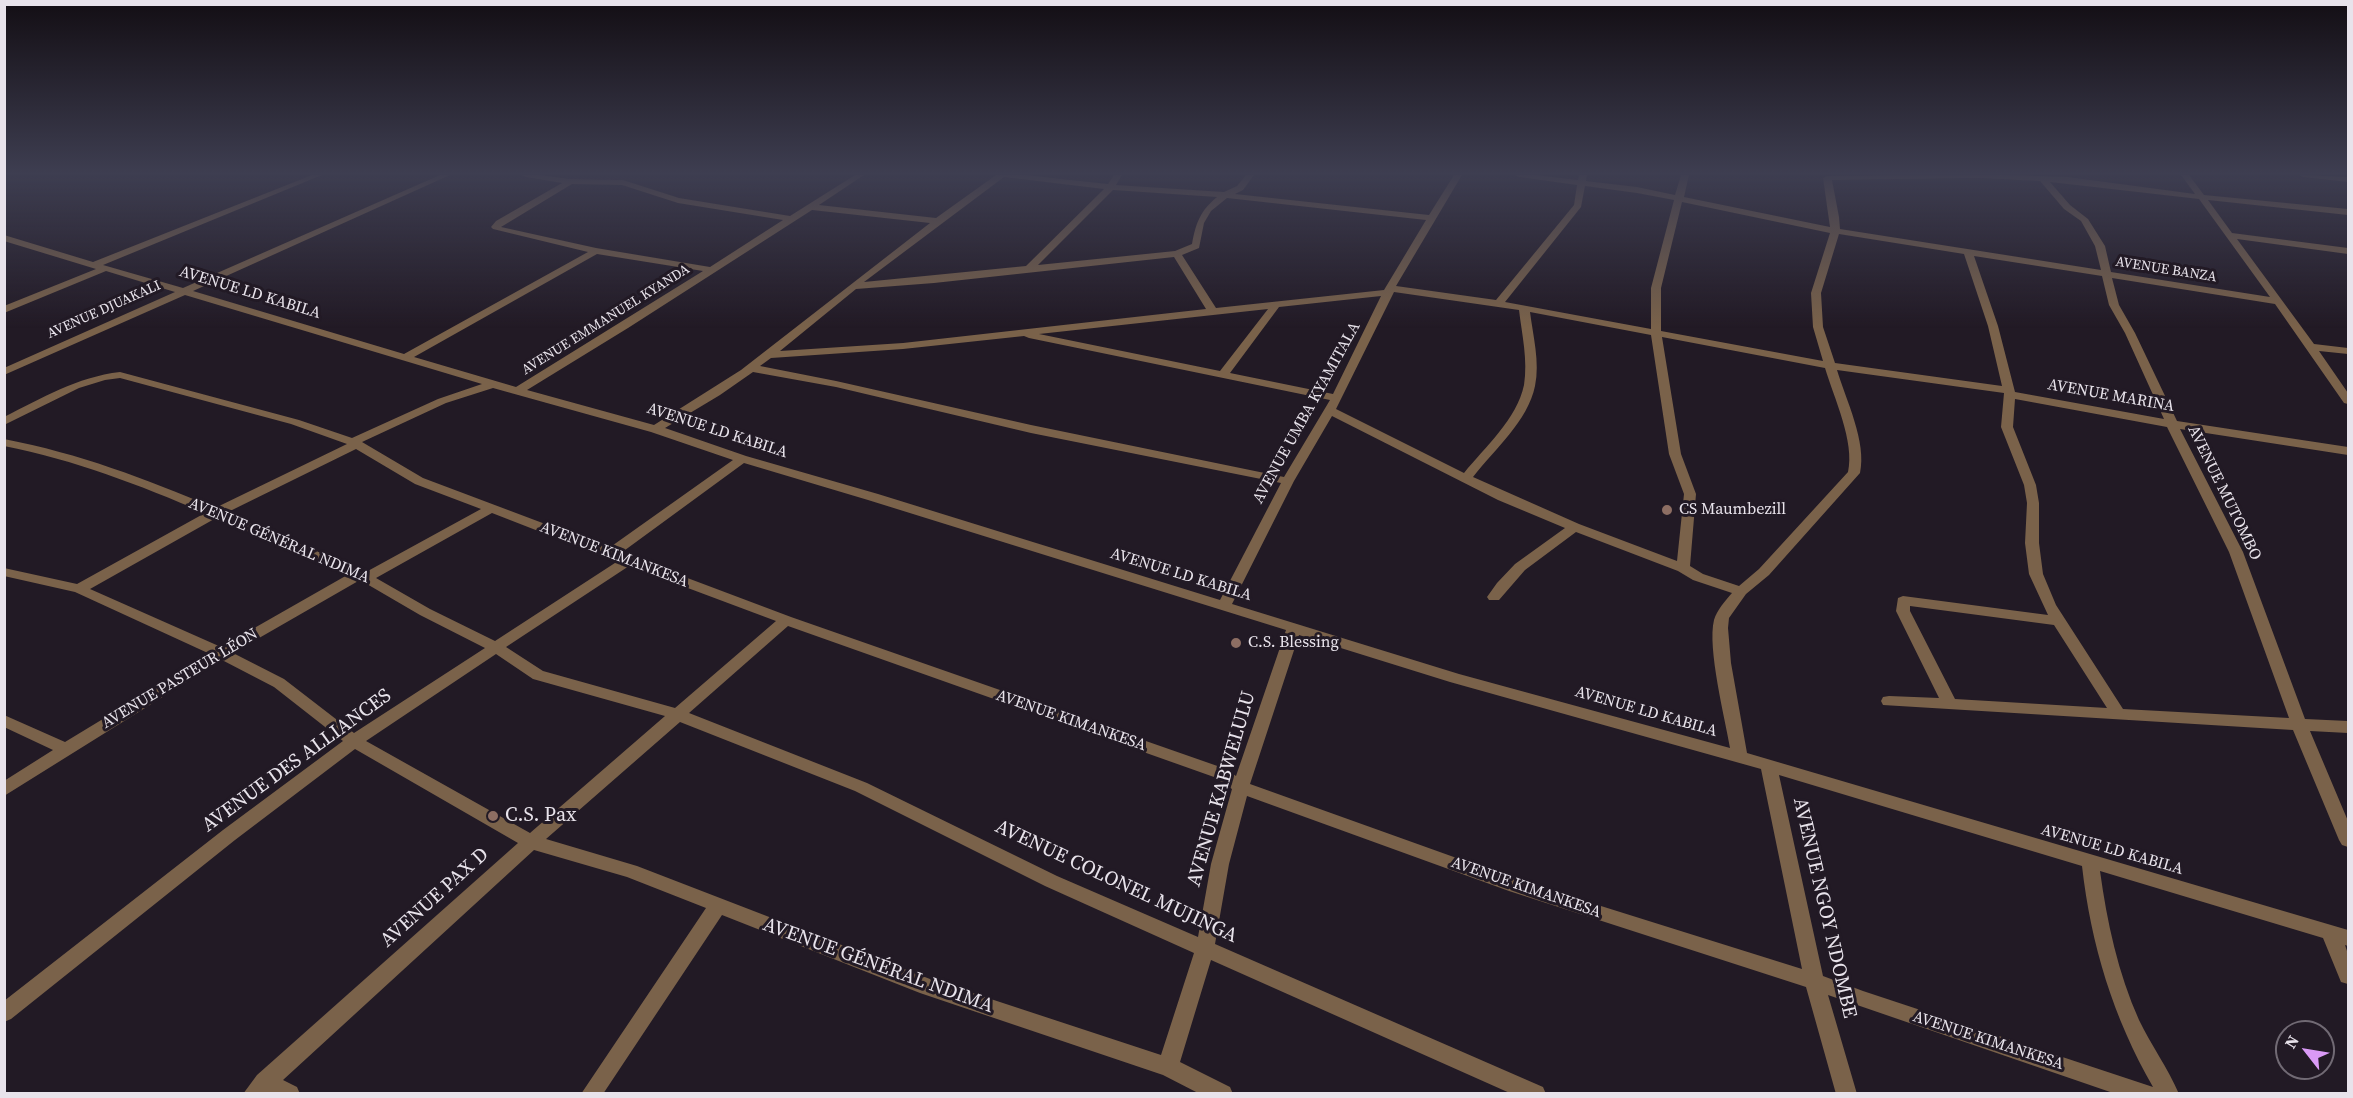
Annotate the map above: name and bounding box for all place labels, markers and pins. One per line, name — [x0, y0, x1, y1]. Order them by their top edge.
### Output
place label: CS Maumbezill — [1679, 500, 1786, 520]
marker: CS Maumbezill — [1660, 503, 1674, 517]
place label: C.S. Blessing — [1248, 633, 1339, 653]
marker: C.S. Blessing — [1229, 636, 1243, 650]
place label: C.S. Pax — [505, 804, 577, 828]
marker: C.S. Pax — [486, 809, 500, 823]

